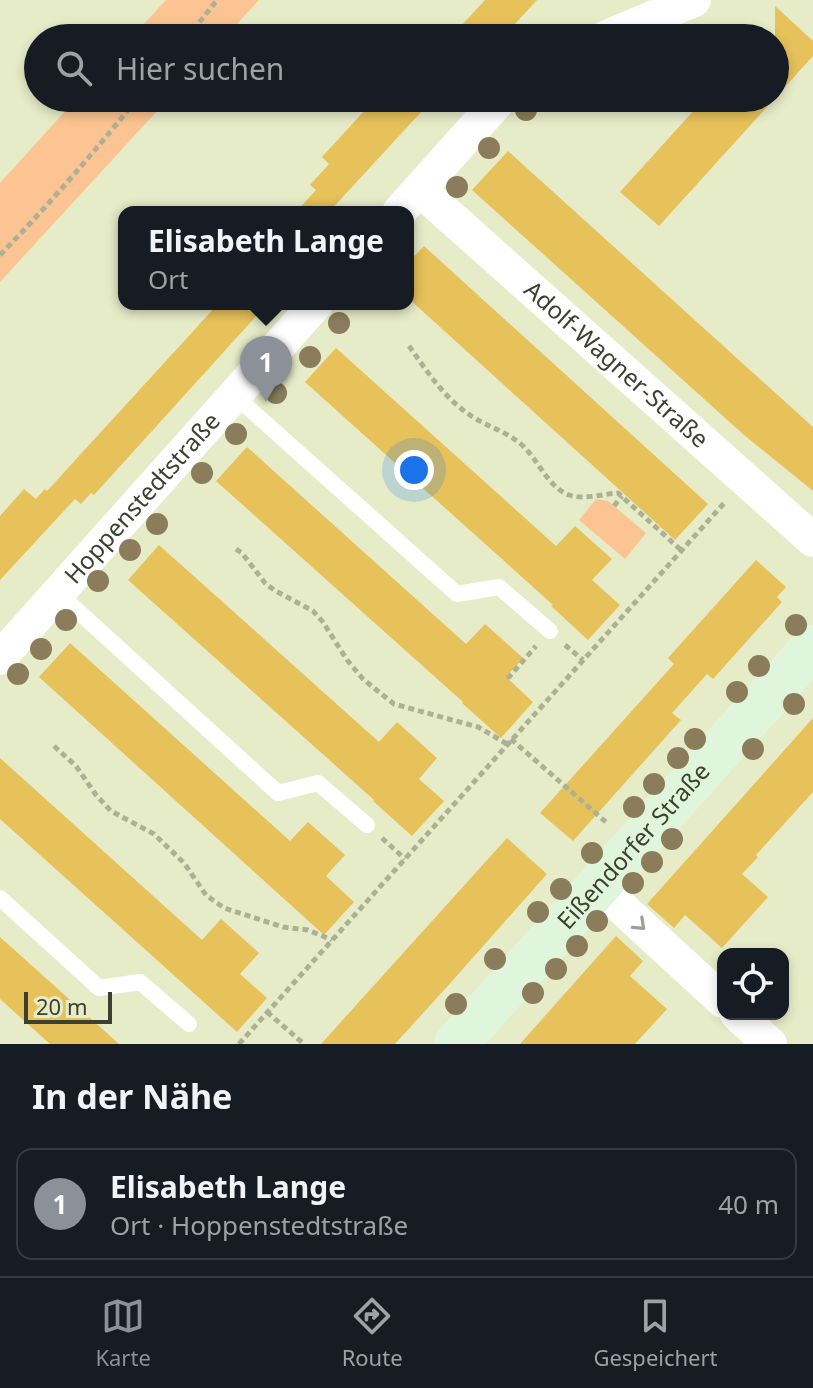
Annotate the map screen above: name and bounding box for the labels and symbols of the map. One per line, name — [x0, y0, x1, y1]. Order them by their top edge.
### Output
street label: Adolf-Wagner-Straße — [518, 273, 716, 454]
pin: 1 — [240, 336, 292, 402]
street label: Hoppenstedtstraße — [56, 405, 227, 590]
your location — [394, 450, 434, 490]
street label: Eißendorfer Straße — [549, 755, 716, 936]
one-way arrow — [631, 915, 645, 930]
scale bar — [24, 988, 112, 1024]

